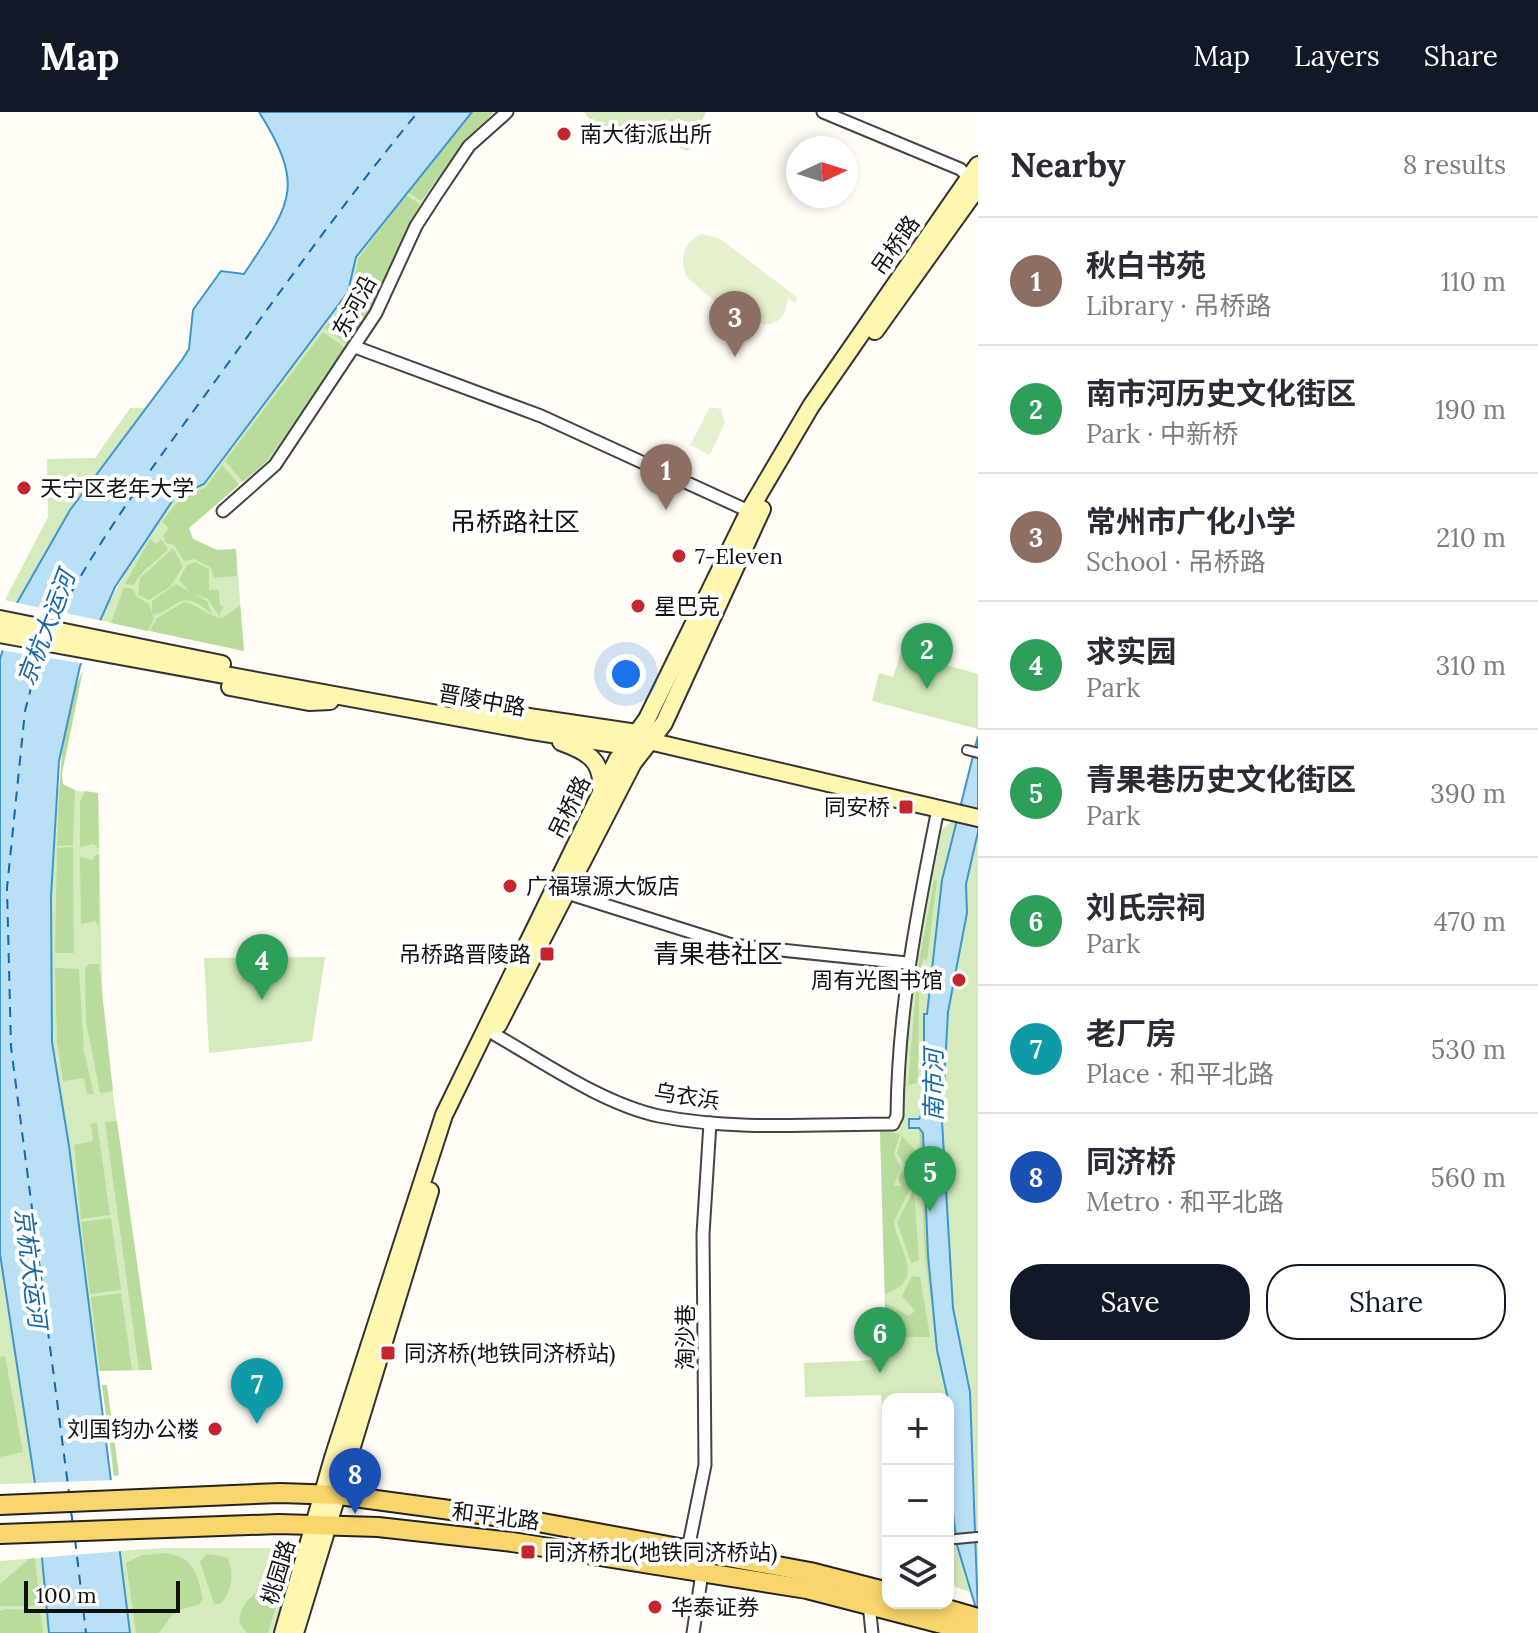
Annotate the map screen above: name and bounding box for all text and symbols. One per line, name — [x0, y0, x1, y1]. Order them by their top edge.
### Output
text: Map — [40, 32, 119, 80]
text: Map — [1193, 38, 1250, 74]
text: Layers — [1294, 38, 1380, 74]
text: Share — [1424, 38, 1498, 74]
place label: 南大街派出所 — [580, 120, 712, 148]
marker: 南大街派出所 — [555, 125, 573, 143]
north arrow — [786, 136, 858, 208]
text: Nearby — [1010, 143, 1126, 186]
text: 8 results — [1403, 148, 1506, 181]
street label: 吊桥路 — [865, 210, 925, 280]
text: 秋白书苑 — [1086, 246, 1206, 284]
text: 1 — [1031, 265, 1041, 298]
text: 110 m — [1441, 265, 1506, 298]
street label: 东河沿 — [326, 270, 382, 342]
text: Library · 吊桥路 — [1086, 289, 1272, 322]
pin: 3 — [709, 291, 761, 357]
text: 南市河历史文化街区 — [1086, 374, 1356, 412]
text: 2 — [1029, 393, 1043, 426]
text: 190 m — [1435, 393, 1506, 426]
text: Park · 中新桥 — [1086, 417, 1238, 450]
pin: 1 — [640, 444, 692, 510]
place label: 天宁区老年大学 — [40, 474, 194, 502]
marker: 天宁区老年大学 — [15, 479, 33, 497]
text: 常州市广化小学 — [1086, 502, 1296, 540]
district label: 吊桥路社区 — [450, 505, 580, 538]
text: 3 — [1029, 521, 1043, 554]
text: 210 m — [1436, 521, 1506, 554]
place label: 7-Eleven — [695, 542, 783, 570]
text: School · 吊桥路 — [1086, 545, 1266, 578]
marker: 7-Eleven — [670, 547, 688, 565]
water label: 京杭大运河 — [10, 563, 83, 690]
place label: 星巴克 — [654, 592, 720, 620]
marker: 星巴克 — [629, 597, 647, 615]
pin: 2 — [901, 623, 953, 689]
text: 求实园 — [1086, 632, 1176, 670]
text: 4 — [1029, 649, 1043, 682]
text: 310 m — [1436, 649, 1506, 682]
your location — [606, 654, 646, 694]
text: Park — [1086, 671, 1140, 704]
street label: 晋陵中路 — [436, 679, 528, 721]
text: 青果巷历史文化街区 — [1086, 760, 1356, 798]
street label: 吊桥路 — [542, 771, 596, 843]
text: 5 — [1029, 777, 1043, 810]
text: 390 m — [1430, 777, 1506, 810]
place label: 同安桥 — [824, 793, 890, 821]
marker: 同安桥 — [897, 798, 915, 816]
text: Park — [1086, 799, 1140, 832]
place label: 广福璟源大饭店 — [526, 872, 680, 900]
marker: 广福璟源大饭店 — [501, 877, 519, 895]
text: 刘氏宗祠 — [1086, 888, 1206, 926]
text: 6 — [1029, 905, 1043, 938]
text: 470 m — [1434, 905, 1506, 938]
text: Park — [1086, 927, 1140, 960]
pin: 4 — [236, 934, 288, 1000]
district label: 青果巷社区 — [653, 937, 783, 970]
place label: 吊桥路晋陵路 — [399, 940, 531, 968]
marker: 吊桥路晋陵路 — [538, 945, 556, 963]
place label: 周有光图书馆 — [811, 966, 943, 994]
marker: 周有光图书馆 — [950, 971, 968, 989]
text: 老厂房 — [1086, 1014, 1176, 1052]
text: 7 — [1030, 1033, 1042, 1066]
text: 530 m — [1431, 1033, 1506, 1066]
water label: 南市河 — [918, 1045, 949, 1121]
text: Place · 和平北路 — [1086, 1057, 1274, 1090]
street label: 乌衣浜 — [652, 1077, 722, 1115]
text: 同济桥 — [1086, 1142, 1176, 1180]
pin: 5 — [904, 1146, 956, 1212]
text: 8 — [1029, 1161, 1043, 1194]
text: 560 m — [1431, 1161, 1506, 1194]
text: Metro · 和平北路 — [1086, 1185, 1284, 1218]
water label: 京杭大运河 — [8, 1207, 54, 1333]
button: Save — [1010, 1264, 1250, 1340]
button: Share — [1266, 1264, 1506, 1340]
street label: 淘沙巷 — [671, 1304, 699, 1370]
pin: 6 — [854, 1307, 906, 1373]
place label: 同济桥(地铁同济桥站) — [404, 1339, 615, 1367]
marker: 同济桥(地铁同济桥站) — [379, 1344, 397, 1362]
pin: 7 — [231, 1358, 283, 1424]
map controls — [882, 1393, 954, 1609]
button: + — [882, 1393, 954, 1465]
place label: 刘国钧办公楼 — [67, 1415, 199, 1443]
marker: 刘国钧办公楼 — [206, 1420, 224, 1438]
pin: 8 — [329, 1448, 381, 1514]
button: − — [882, 1465, 954, 1537]
street label: 和平北路 — [451, 1497, 541, 1535]
street label: 桃园路 — [255, 1536, 301, 1608]
button: layers — [882, 1537, 954, 1609]
place label: 同济桥北(地铁同济桥站) — [544, 1538, 777, 1566]
marker: 同济桥北(地铁同济桥站) — [519, 1543, 537, 1561]
scale bar — [24, 1577, 180, 1613]
text: 100 m — [36, 1581, 97, 1609]
place label: 华泰证券 — [671, 1593, 759, 1621]
marker: 华泰证券 — [646, 1598, 664, 1616]

